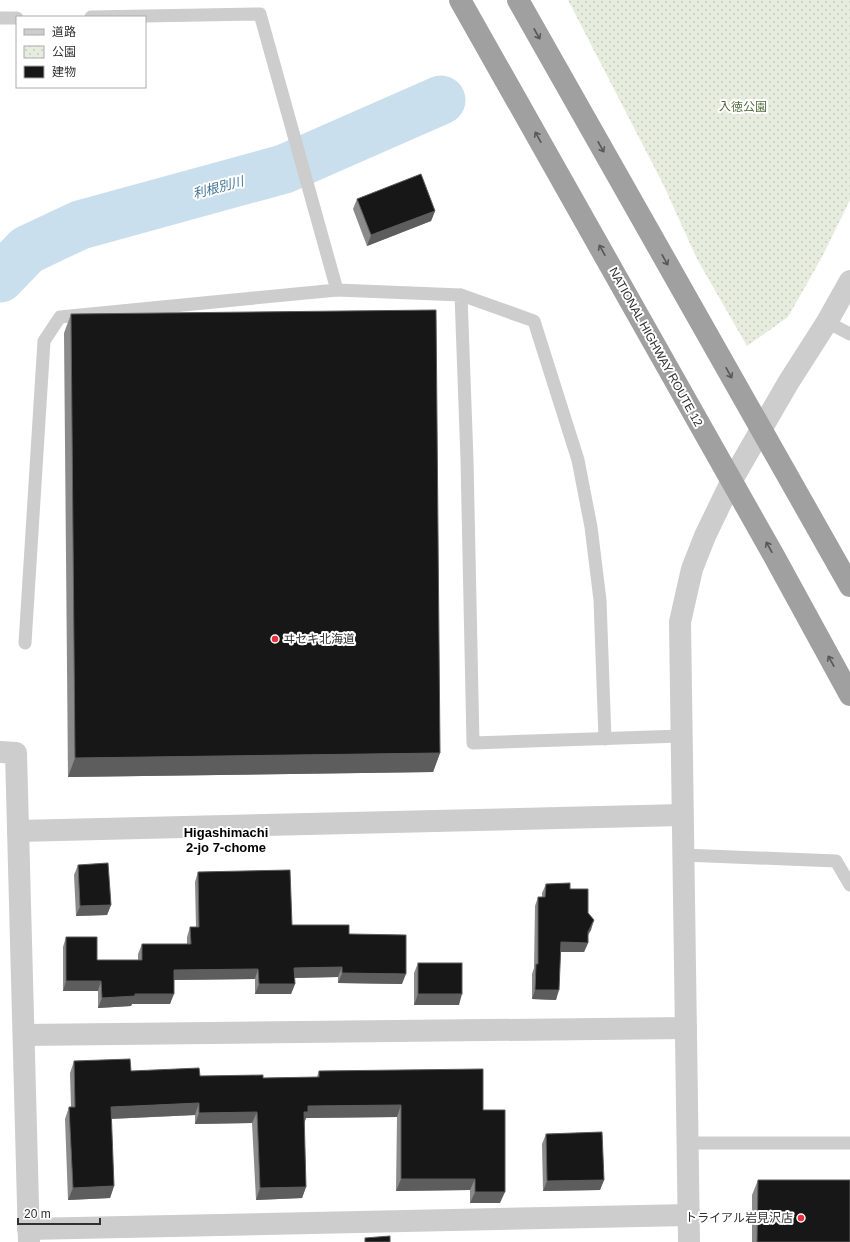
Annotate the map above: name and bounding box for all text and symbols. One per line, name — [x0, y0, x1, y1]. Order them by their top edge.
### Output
legend — [16, 16, 146, 88]
text: 道路 — [52, 25, 76, 39]
one-way arrow — [534, 28, 542, 40]
text: 公園 — [52, 45, 76, 59]
text: 建物 — [52, 65, 76, 79]
park label: 入徳公園 — [719, 100, 767, 114]
one-way arrow — [533, 131, 541, 143]
one-way arrow — [598, 141, 606, 153]
water label: 利根別川 — [191, 173, 247, 201]
one-way arrow — [597, 244, 605, 256]
one-way arrow — [662, 254, 670, 266]
street label: NATIONAL HIGHWAY ROUTE 12 — [606, 265, 706, 429]
one-way arrow — [726, 367, 734, 379]
one-way arrow — [764, 541, 772, 553]
place label: ヰセキ北海道 — [283, 632, 355, 646]
marker: ヰセキ北海道 — [270, 634, 280, 644]
one-way arrow — [827, 655, 834, 667]
district label: Higashimachi 2-jo 7-chome — [184, 825, 268, 855]
scale bar — [18, 1200, 100, 1226]
text: 20 m — [24, 1207, 51, 1221]
place label: トライアル岩見沢店 — [685, 1211, 793, 1225]
marker: トライアル岩見沢店 — [796, 1213, 806, 1223]

